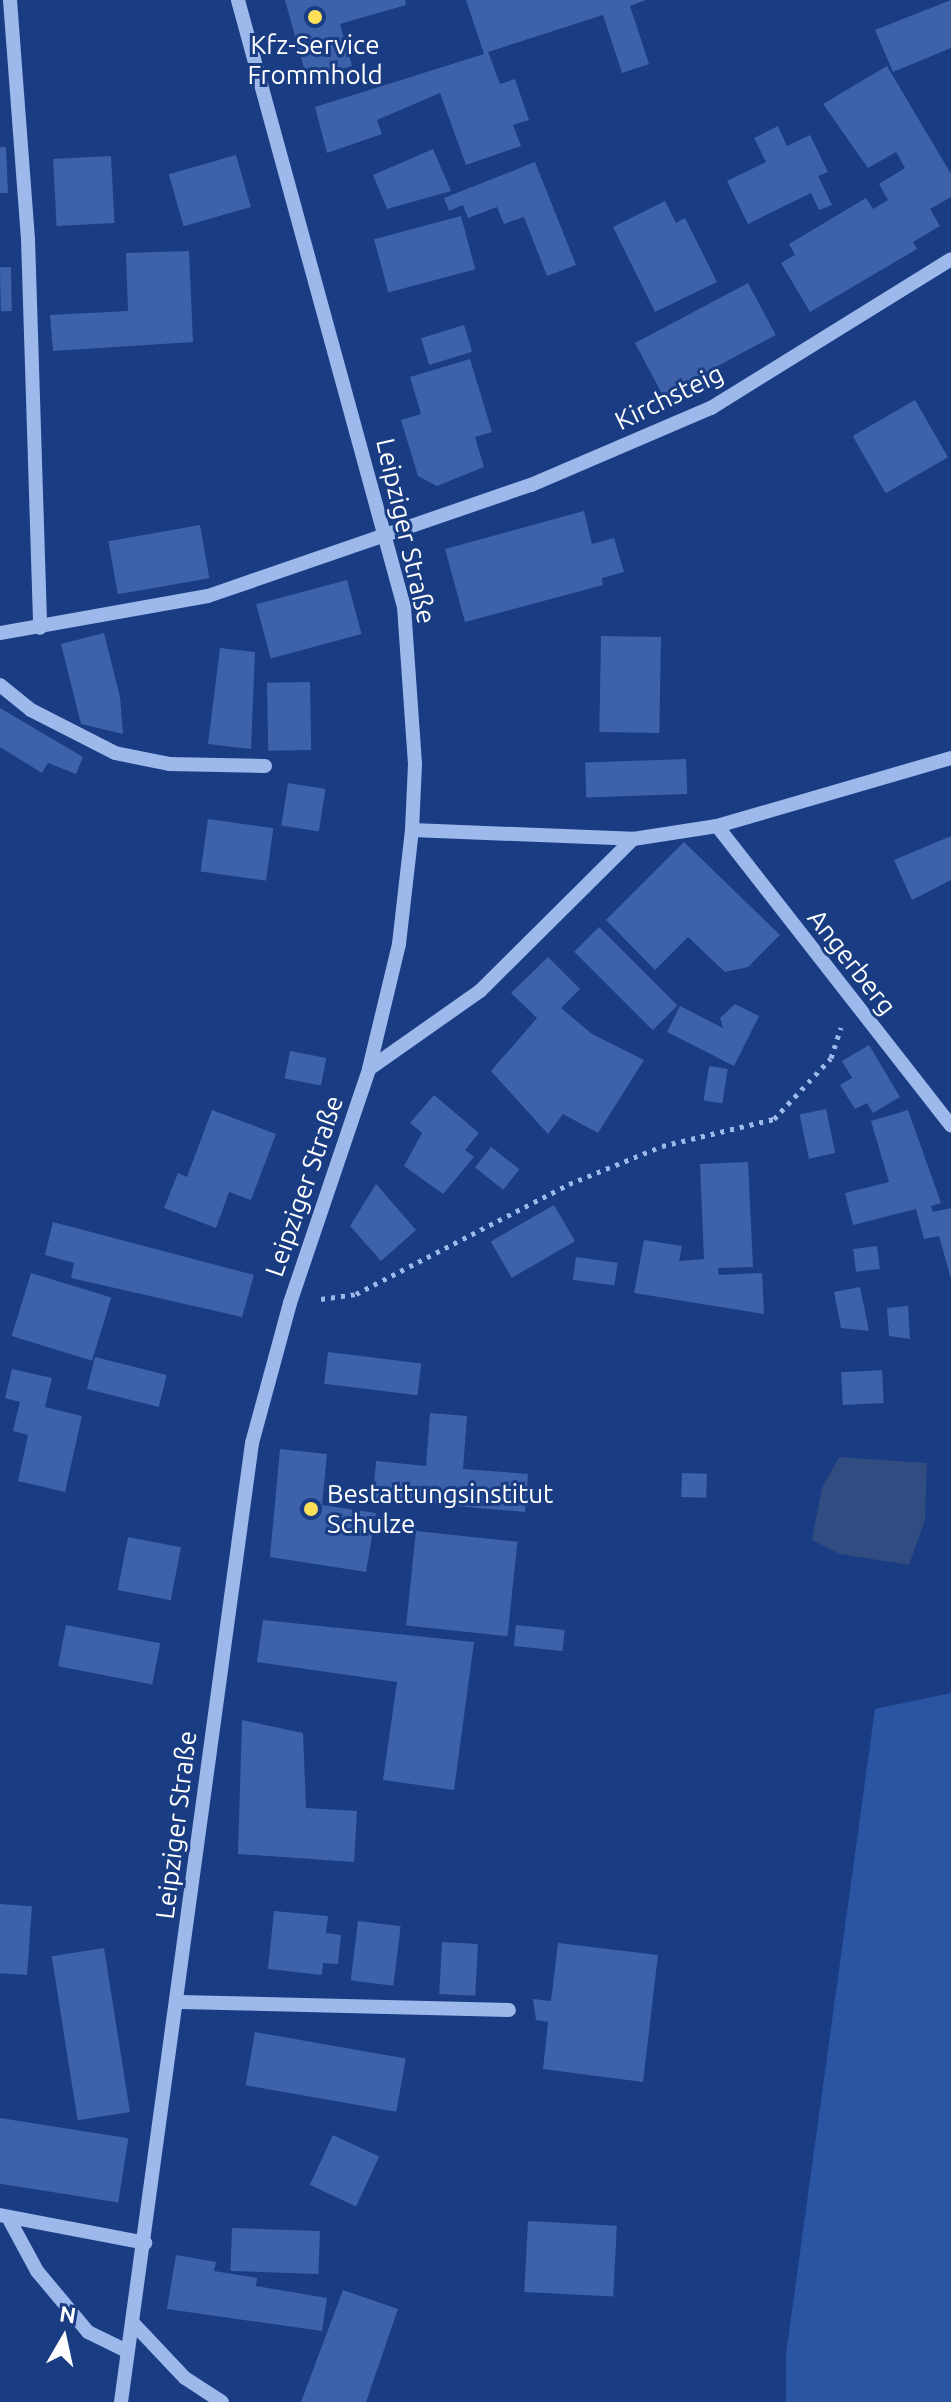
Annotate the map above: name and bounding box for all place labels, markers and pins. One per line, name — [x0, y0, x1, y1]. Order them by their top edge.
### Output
marker: Kfz-Service Frommhold — [306, 8, 324, 26]
place label: Kfz-Service Frommhold — [247, 29, 383, 90]
place label: Bestattungsinstitut Schulze — [327, 1478, 553, 1540]
marker: Bestattungsinstitut Schulze — [302, 1500, 320, 1518]

